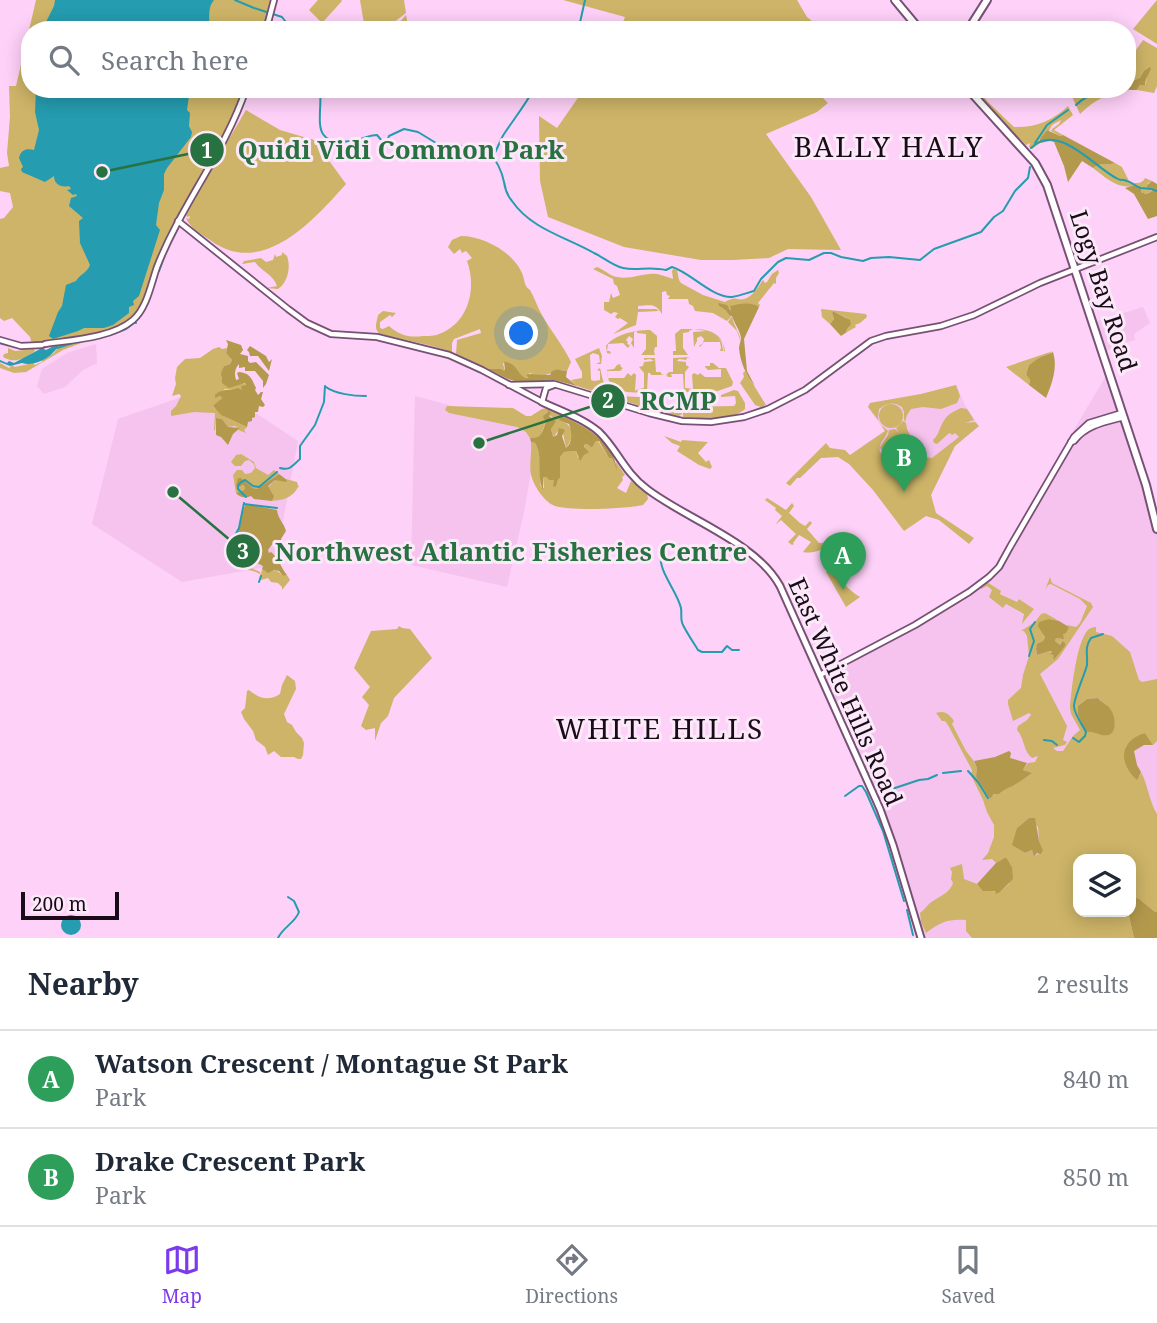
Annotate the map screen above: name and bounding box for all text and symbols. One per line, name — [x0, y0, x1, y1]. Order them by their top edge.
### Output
search box — [21, 21, 1136, 98]
icon: search — [45, 41, 83, 79]
text: Search here — [101, 42, 249, 78]
callout: Quidi Vidi Common Park — [189, 127, 579, 174]
district label: BALLY HALY — [794, 127, 984, 165]
text: Quidi Vidi Common Park — [238, 131, 565, 167]
text: 1 — [201, 136, 213, 164]
street label: Logy Bay Road — [1063, 206, 1146, 376]
your location — [504, 316, 538, 350]
callout: RCMP — [591, 377, 730, 424]
text: RCMP — [640, 382, 717, 418]
text: 2 — [602, 386, 614, 414]
pin: B — [881, 434, 927, 492]
callout: Northwest Atlantic Fisheries Centre — [226, 528, 761, 575]
pin: A — [820, 532, 866, 590]
text: Northwest Atlantic Fisheries Centre — [275, 533, 747, 569]
text: 3 — [237, 537, 249, 565]
street label: East White Hills Road — [781, 572, 912, 811]
district label: WHITE HILLS — [556, 709, 764, 747]
map controls — [1073, 854, 1136, 917]
button: layers — [1073, 854, 1136, 917]
scale bar — [21, 889, 119, 921]
text: 200 m — [32, 891, 87, 917]
text: Nearby — [28, 963, 139, 1004]
text: 2 results — [1036, 968, 1129, 1000]
text: Watson Crescent / Montague St Park — [95, 1045, 568, 1081]
text: A — [42, 1063, 60, 1095]
text: 840 m — [1063, 1063, 1129, 1095]
text: Park — [95, 1081, 146, 1113]
text: Drake Crescent Park — [95, 1143, 365, 1179]
text: B — [43, 1161, 59, 1193]
text: 850 m — [1063, 1161, 1129, 1193]
text: Park — [95, 1179, 146, 1211]
tab: Map — [162, 1241, 202, 1309]
tab: Directions — [525, 1241, 618, 1309]
tab: Saved — [941, 1241, 995, 1309]

